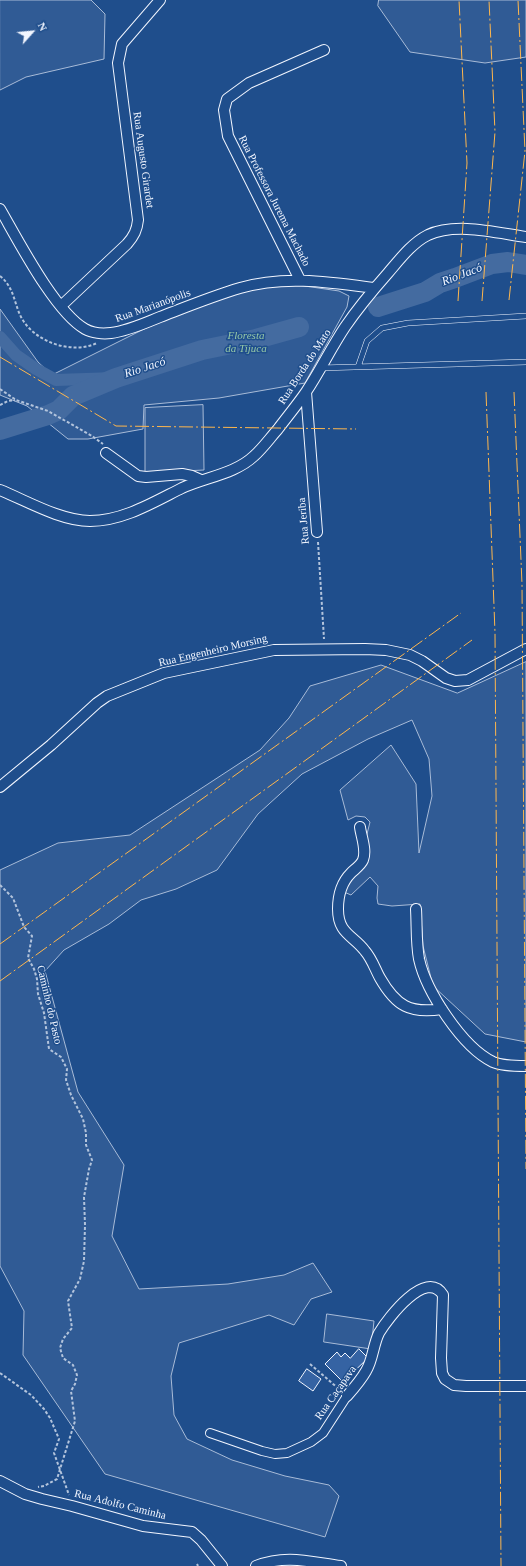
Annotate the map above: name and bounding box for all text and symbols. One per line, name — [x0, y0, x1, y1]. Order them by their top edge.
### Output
north arrow — [12, 12, 52, 52]
text: N — [36, 20, 50, 33]
street label: Rua Augusto Girardet — [130, 111, 156, 209]
street label: Rua Professora Jurema Machado — [235, 133, 313, 269]
water label: Rio Jacó — [440, 261, 484, 289]
street label: Rua Marianópolis — [114, 286, 192, 326]
street label: Rua Borda do Mato — [276, 327, 334, 407]
park label: Floresta da Tijuca — [225, 329, 267, 355]
water label: Rio Jacó — [123, 355, 167, 381]
street label: Rua Jeriba — [295, 497, 313, 545]
street label: Rua Engenheiro Morsing — [157, 632, 269, 670]
street label: Caminho do Pasto — [33, 964, 65, 1046]
street label: Rua Caçapava — [312, 1363, 360, 1423]
street label: Rua Adolfo Caminha — [73, 1487, 167, 1523]

